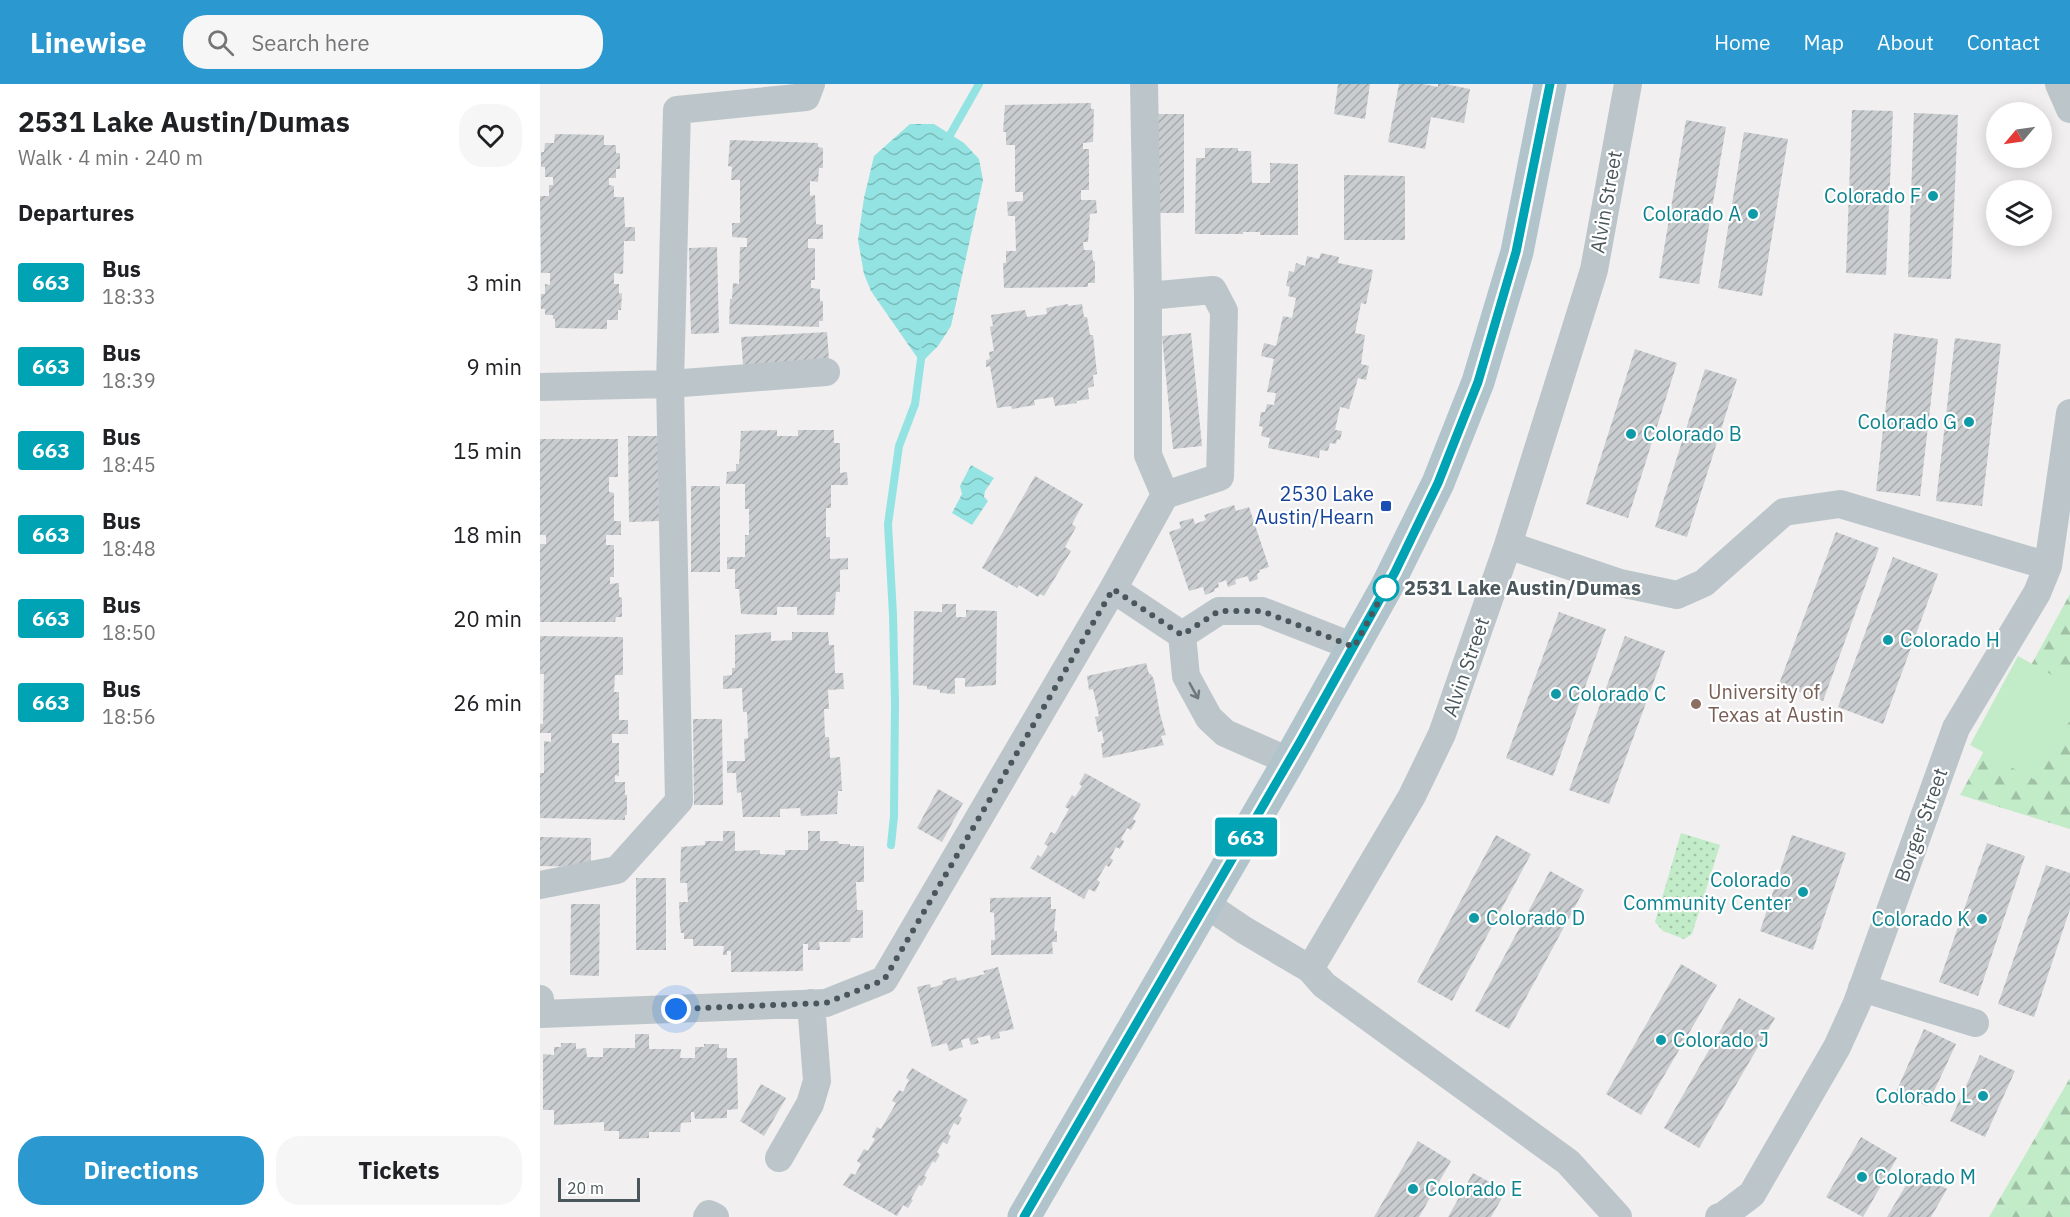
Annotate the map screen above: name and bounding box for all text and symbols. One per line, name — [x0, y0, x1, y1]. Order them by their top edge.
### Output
search box — [183, 15, 603, 69]
text: Linewise — [30, 24, 147, 61]
icon: search — [204, 26, 237, 59]
text: Search here — [252, 28, 370, 57]
text: Home — [1714, 28, 1771, 56]
text: Map — [1804, 28, 1844, 56]
text: About — [1877, 28, 1934, 56]
text: Contact — [1967, 28, 2040, 56]
north arrow — [1986, 102, 2052, 168]
map controls — [1986, 102, 2052, 246]
text: 2531 Lake Austin/Dumas — [18, 103, 350, 140]
button: heart — [459, 104, 522, 167]
text: Walk · 4 min · 240 m — [18, 144, 203, 171]
street label: Alvin Street — [1583, 148, 1628, 255]
button: layers — [1986, 180, 2052, 246]
place label: Colorado F — [1824, 182, 1921, 209]
marker: Colorado F — [1926, 189, 1940, 203]
text: Departures — [18, 198, 134, 227]
place label: Colorado A — [1642, 200, 1741, 227]
marker: Colorado A — [1746, 207, 1760, 221]
text: Bus — [102, 254, 141, 283]
text: 663 — [32, 268, 70, 296]
text: 3 min — [466, 268, 522, 297]
text: 18:33 — [102, 283, 156, 310]
text: Bus — [102, 338, 141, 367]
text: 663 — [32, 352, 70, 380]
text: 9 min — [466, 352, 522, 381]
text: 18:39 — [102, 367, 156, 394]
place label: Colorado G — [1857, 408, 1957, 435]
marker: Colorado G — [1962, 415, 1976, 429]
place label: Colorado B — [1643, 420, 1742, 447]
text: Bus — [102, 422, 141, 451]
marker: Colorado B — [1624, 427, 1638, 441]
text: 663 — [32, 436, 70, 464]
text: 15 min — [453, 436, 522, 465]
text: 18:45 — [102, 451, 156, 478]
place label: 2530 Lake Austin/Hearn — [1255, 480, 1374, 530]
marker: 2530 Lake Austin/Hearn — [1379, 499, 1393, 513]
text: Bus — [102, 506, 141, 535]
text: 663 — [32, 520, 70, 548]
text: 18 min — [453, 520, 522, 549]
text: 18:48 — [102, 535, 156, 562]
place label: 2531 Lake Austin/Dumas — [1404, 574, 1641, 601]
marker: 2531 Lake Austin/Dumas — [1373, 575, 1399, 601]
text: Bus — [102, 590, 141, 619]
text: 663 — [32, 604, 70, 632]
text: 20 min — [453, 604, 522, 633]
street label: Alvin Street — [1436, 613, 1495, 720]
text: 18:50 — [102, 619, 156, 646]
place label: Colorado H — [1900, 626, 2000, 653]
marker: Colorado H — [1881, 633, 1895, 647]
text: Bus — [102, 674, 141, 703]
place label: University of Texas at Austin — [1708, 678, 1844, 728]
place label: Colorado C — [1568, 680, 1666, 707]
one-way arrow — [1189, 682, 1200, 700]
marker: Colorado C — [1549, 687, 1563, 701]
text: 663 — [32, 688, 70, 716]
text: 26 min — [453, 688, 522, 717]
marker: University of Texas at Austin — [1689, 697, 1703, 711]
text: 18:56 — [102, 703, 156, 730]
street label: Borger Street — [1887, 764, 1954, 886]
line badge: 663 — [1212, 818, 1280, 856]
text: 663 — [1227, 823, 1265, 851]
place label: Colorado Community Center — [1623, 866, 1791, 916]
marker: Colorado Community Center — [1796, 885, 1810, 899]
place label: Colorado D — [1486, 904, 1585, 931]
place label: Colorado K — [1872, 905, 1970, 932]
marker: Colorado D — [1467, 911, 1481, 925]
marker: Colorado K — [1975, 912, 1989, 926]
your location — [661, 994, 691, 1024]
place label: Colorado J — [1673, 1026, 1769, 1053]
marker: Colorado J — [1654, 1033, 1668, 1047]
place label: Colorado L — [1875, 1082, 1971, 1109]
marker: Colorado L — [1976, 1089, 1990, 1103]
button: Directions — [18, 1136, 264, 1205]
button: Tickets — [276, 1136, 522, 1205]
place label: Colorado M — [1874, 1163, 1976, 1190]
marker: Colorado M — [1855, 1170, 1869, 1184]
scale bar — [558, 1175, 640, 1202]
place label: Colorado E — [1425, 1175, 1522, 1202]
text: 20 m — [567, 1178, 604, 1198]
marker: Colorado E — [1406, 1182, 1420, 1196]

